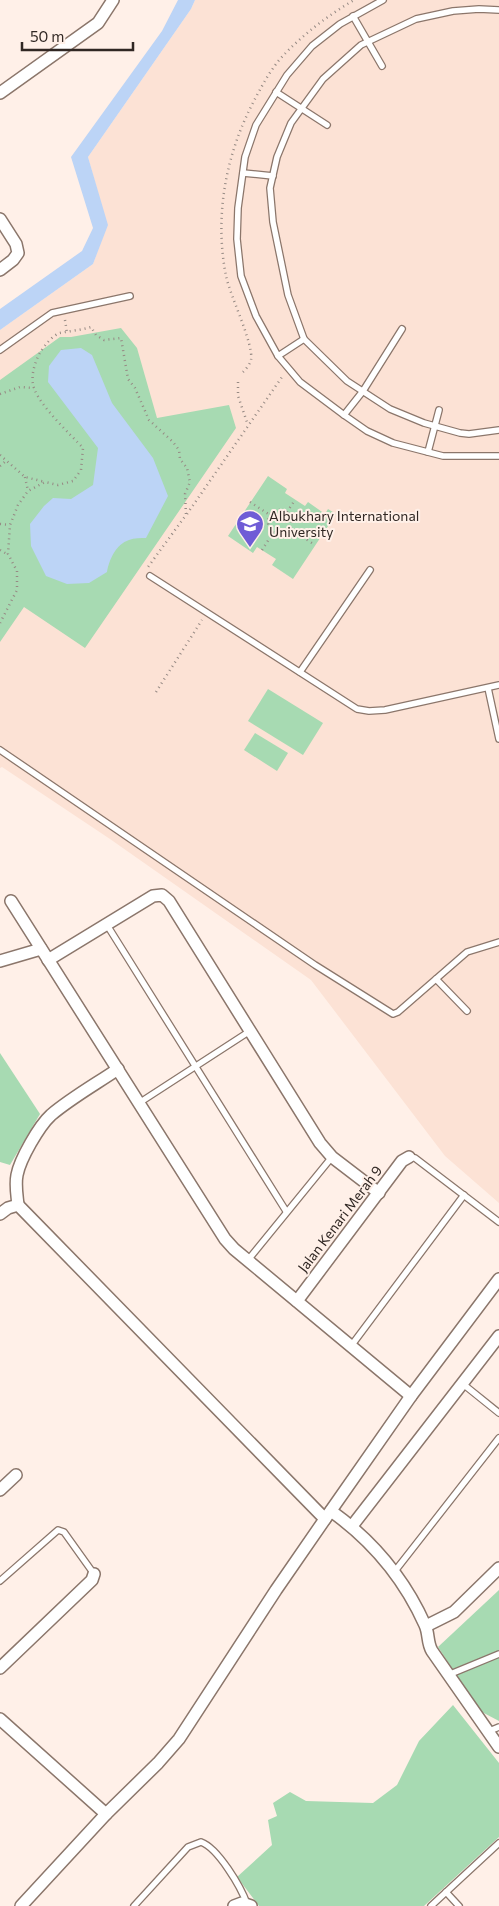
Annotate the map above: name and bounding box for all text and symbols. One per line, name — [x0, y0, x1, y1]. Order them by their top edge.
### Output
scale bar — [22, 20, 134, 52]
text: 50 m — [30, 27, 64, 45]
place label: Albukhary International University — [269, 507, 419, 540]
school or university icon: Albukhary International University — [235, 509, 265, 548]
street label: Jalan Kenari Merah 9 — [294, 1162, 385, 1275]

